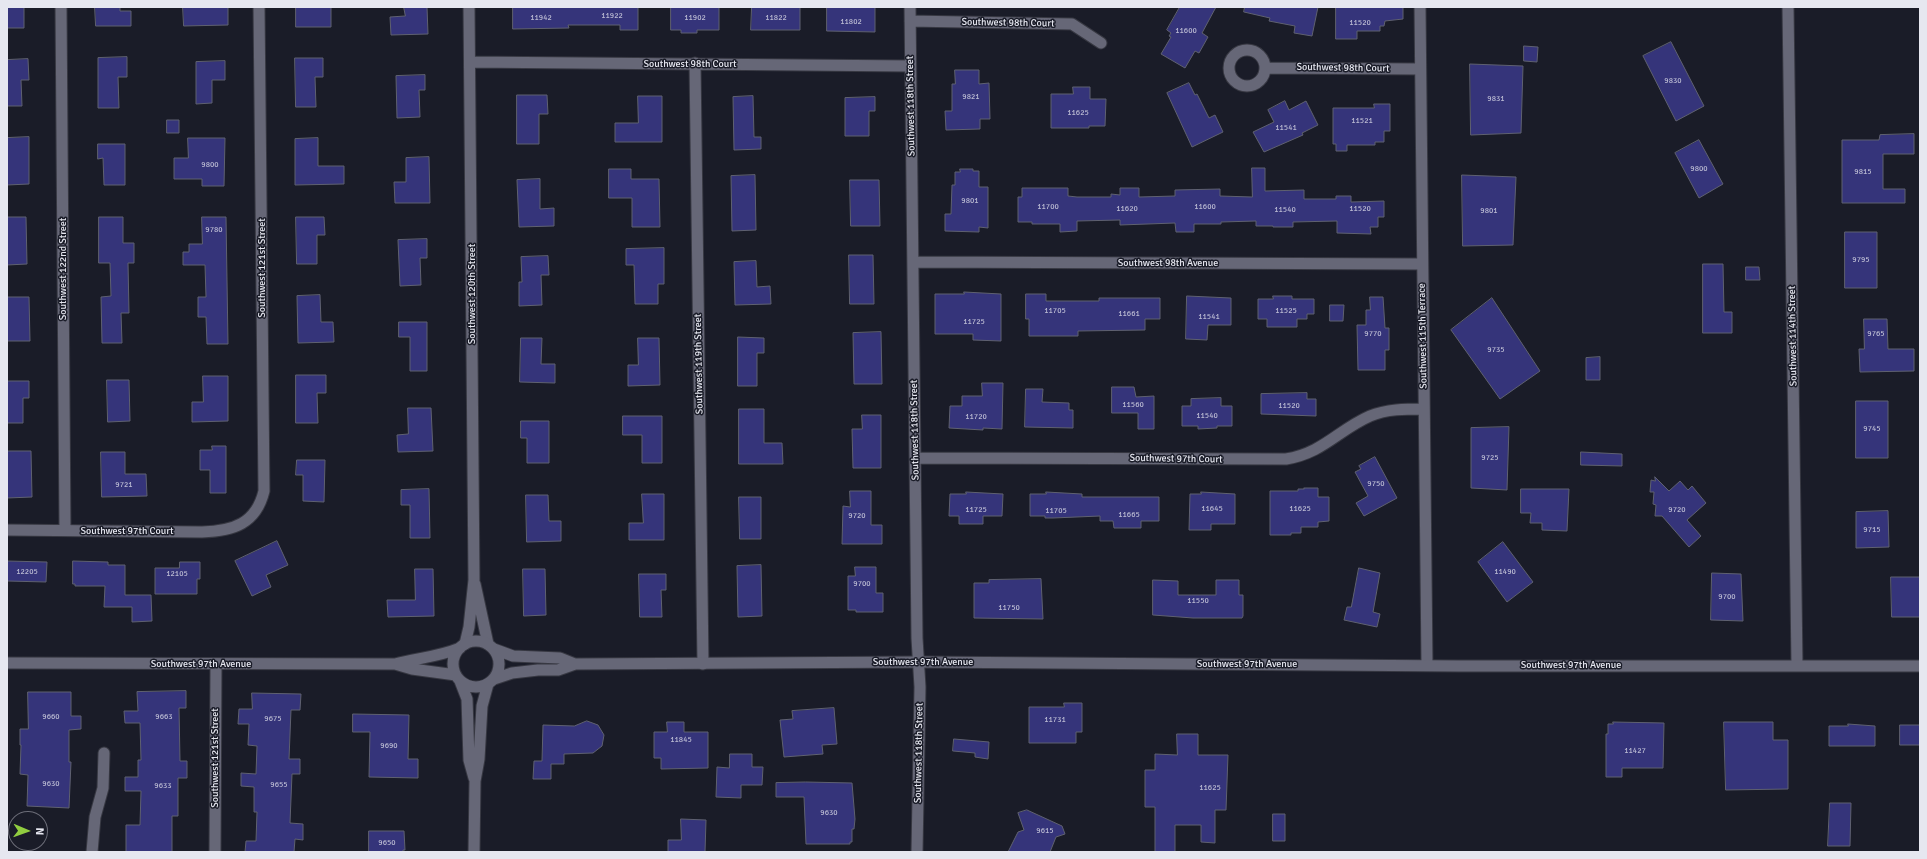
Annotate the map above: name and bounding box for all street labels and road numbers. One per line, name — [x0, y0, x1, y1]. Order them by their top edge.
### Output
street label: Southwest 98th Court — [961, 16, 1055, 30]
street label: Southwest 118th Street — [904, 56, 918, 156]
street label: Southwest 98th Court — [643, 58, 737, 70]
street label: Southwest 98th Court — [1296, 61, 1390, 75]
street label: Southwest 122nd Street — [57, 218, 69, 320]
street label: Southwest 121st Street — [256, 218, 268, 318]
street label: Southwest 120th Street — [466, 244, 478, 344]
street label: Southwest 98th Avenue — [1118, 257, 1218, 269]
street label: Southwest 115th Terrace — [1416, 283, 1430, 389]
street label: Southwest 114th Street — [1786, 286, 1800, 386]
street label: Southwest 119th Street — [692, 314, 706, 414]
street label: Southwest 118th Street — [908, 380, 922, 480]
street label: Southwest 97th Court — [1129, 452, 1223, 466]
street label: Southwest 97th Court — [80, 525, 174, 537]
street label: Southwest 97th Avenue — [873, 656, 973, 668]
street label: Southwest 97th Avenue — [151, 658, 251, 670]
street label: Southwest 97th Avenue — [1197, 658, 1297, 670]
street label: Southwest 97th Avenue — [1521, 659, 1621, 671]
street label: Southwest 118th Street — [912, 703, 926, 803]
street label: Southwest 121st Street — [209, 708, 221, 808]

